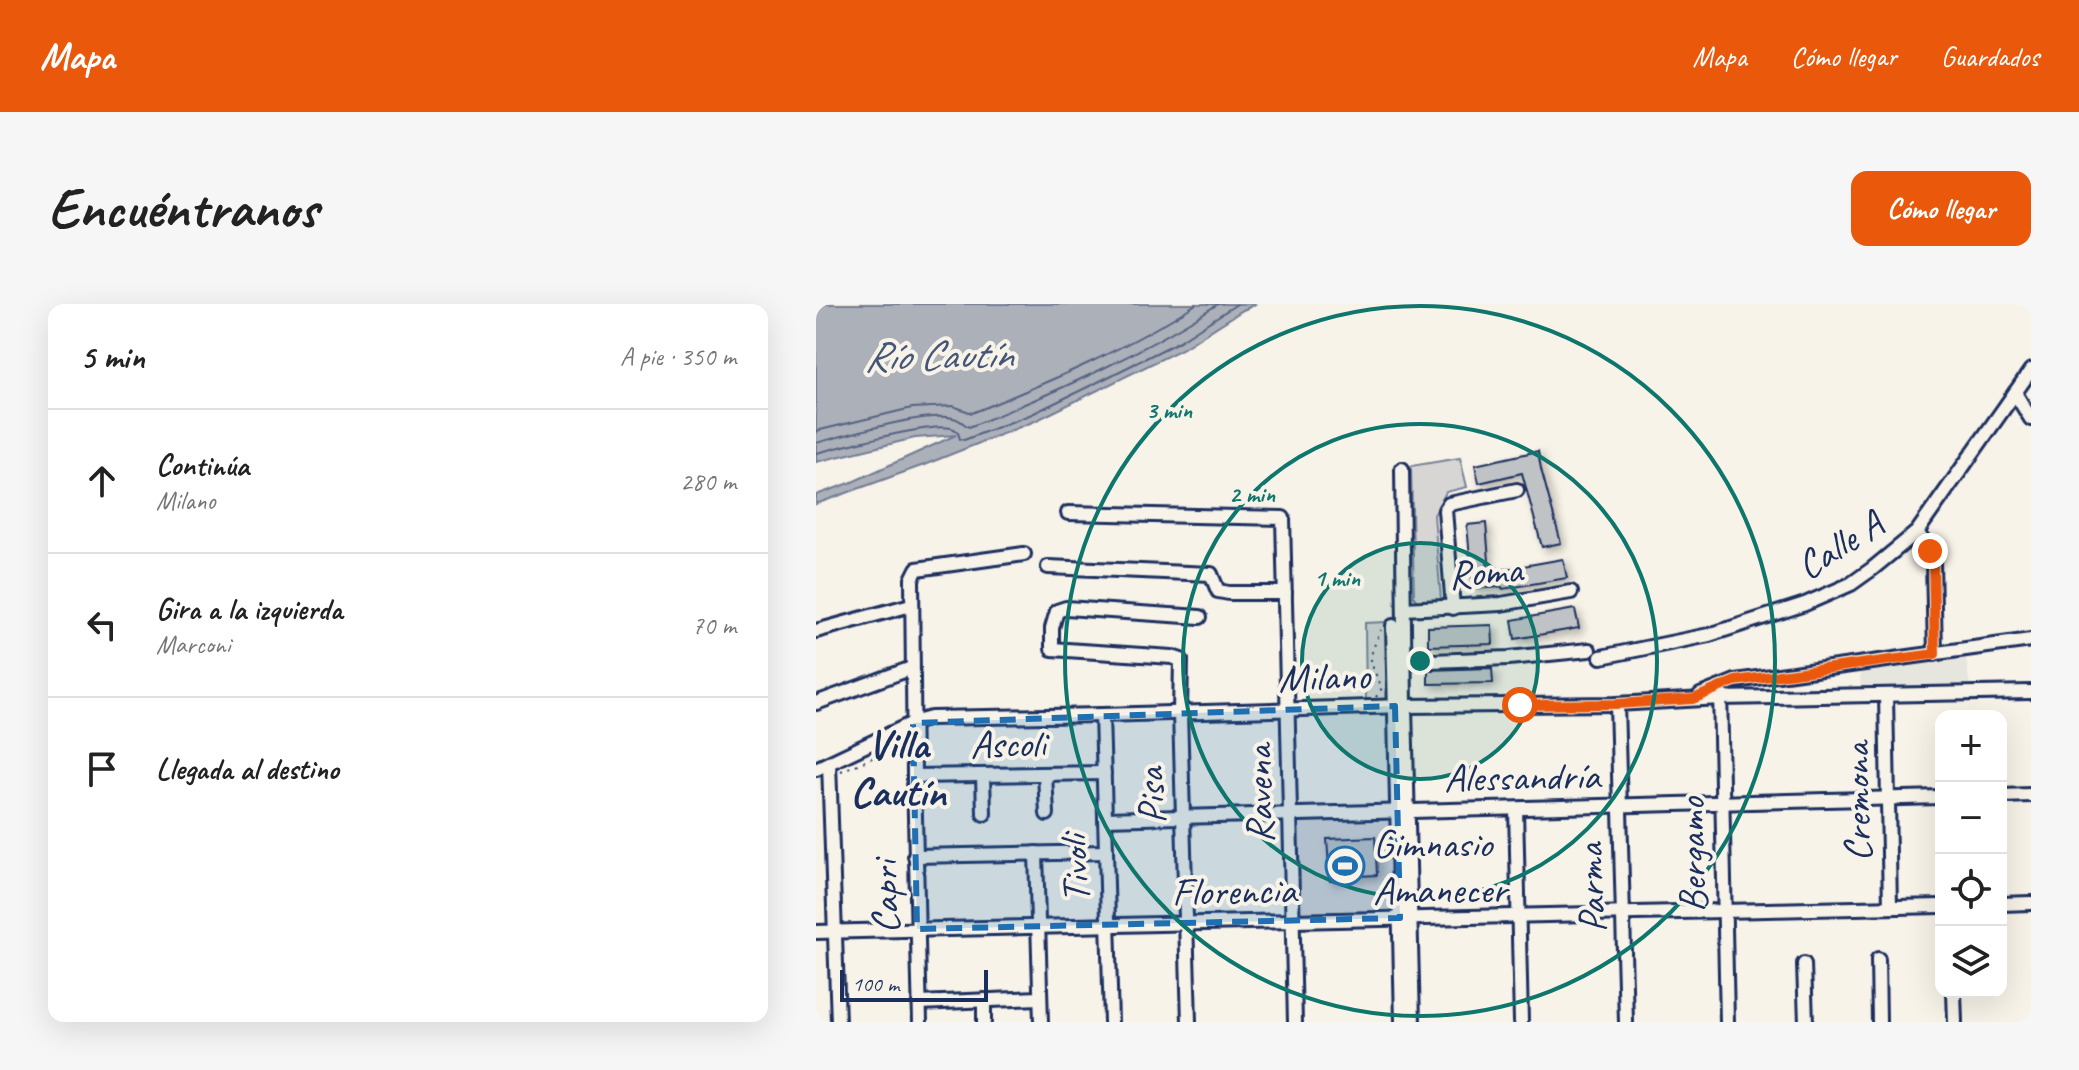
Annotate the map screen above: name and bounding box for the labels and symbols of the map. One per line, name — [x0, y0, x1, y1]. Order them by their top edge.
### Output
water label: Río Cautín — [863, 328, 1016, 383]
text: 3 min — [1146, 395, 1193, 425]
text: 2 min — [1229, 479, 1276, 509]
street label: Calle A — [1787, 498, 1894, 591]
route end — [1912, 533, 1948, 569]
street label: Roma — [1446, 544, 1527, 600]
text: 1 min — [1314, 563, 1361, 593]
centre of rings — [1406, 647, 1434, 675]
street label: Milano — [1277, 650, 1373, 704]
route start — [1502, 687, 1538, 723]
district label: Villa Cautín — [850, 718, 947, 819]
street label: Ascoli — [970, 718, 1051, 770]
street label: Cremona — [1831, 738, 1883, 862]
street label: Ravena — [1233, 741, 1285, 844]
street label: Alessandría — [1443, 751, 1603, 803]
street label: Pisa — [1125, 764, 1177, 825]
street label: Bergamo — [1666, 795, 1718, 913]
place label: Gimnasio Amanecer — [1373, 819, 1510, 915]
street label: Tivoli — [1049, 830, 1101, 904]
street label: Parma — [1564, 839, 1618, 933]
sports icon: Gimnasio Amanecer — [1324, 845, 1366, 887]
street label: Capri — [859, 855, 911, 934]
street label: Florencia — [1171, 865, 1299, 917]
scale bar — [840, 966, 988, 1002]

